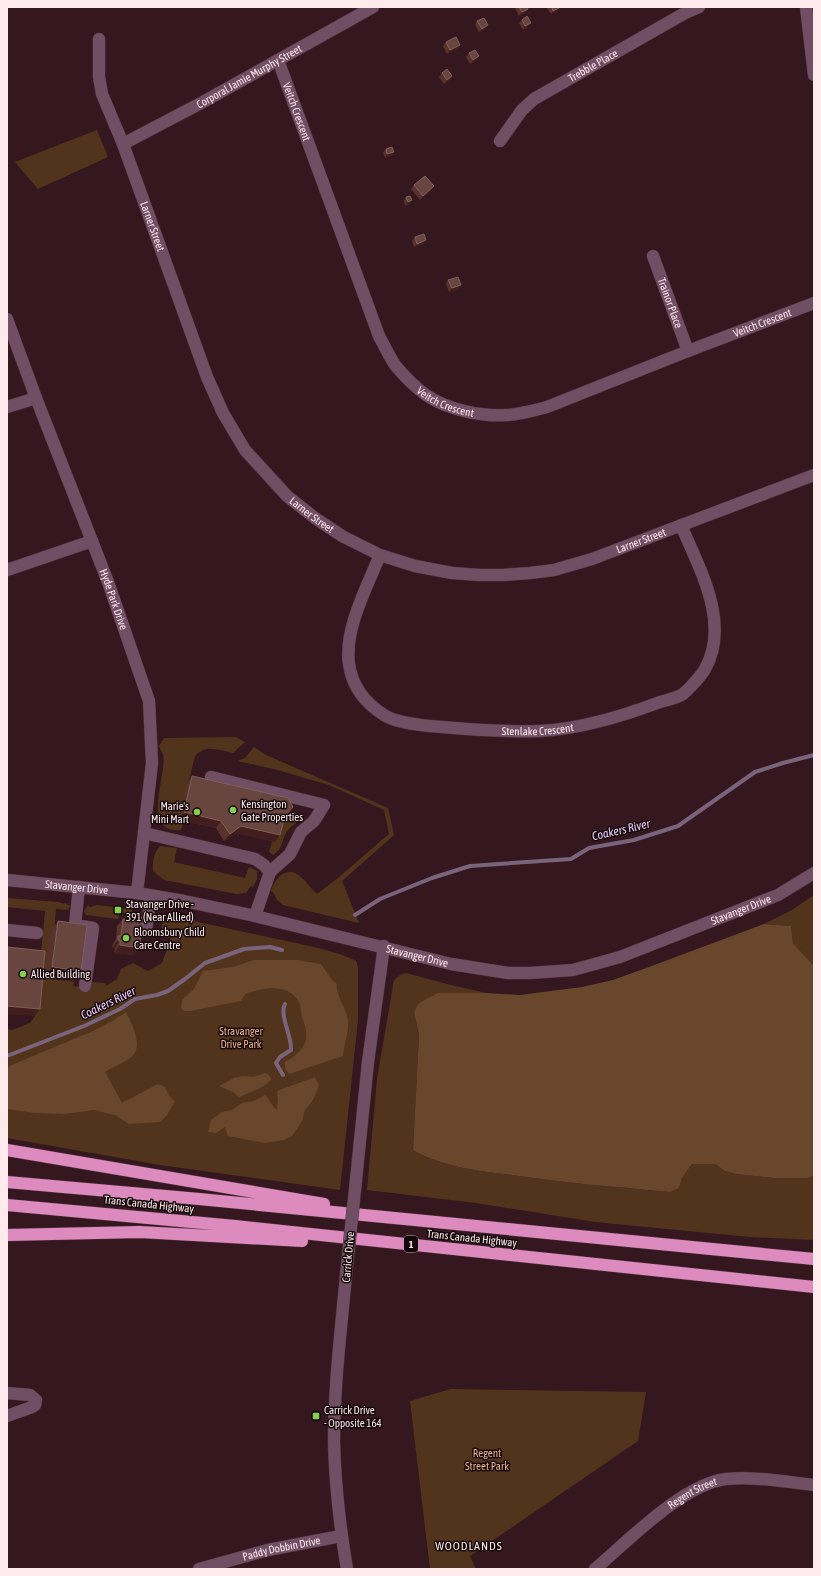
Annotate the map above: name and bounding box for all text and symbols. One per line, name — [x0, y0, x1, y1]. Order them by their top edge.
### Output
street label: Corporal Jamie Murphy Street — [194, 42, 304, 110]
street label: Trebble Place — [566, 47, 620, 84]
street label: Veitch Crescent — [281, 81, 313, 142]
street label: Larner Street — [138, 200, 167, 253]
street label: Trainor Place — [656, 276, 685, 330]
street label: Veitch Crescent — [731, 306, 793, 339]
street label: Veitch Crescent — [414, 384, 475, 419]
street label: Larner Street — [287, 494, 336, 535]
street label: Larner Street — [615, 526, 667, 555]
street label: Hyde Park Drive — [97, 567, 130, 631]
street label: Stenlake Crescent — [502, 721, 574, 737]
place label: Kensington Gate Properties — [241, 798, 303, 823]
place label: Marie's Mini Mart — [151, 800, 189, 825]
marker: Kensington Gate Properties — [228, 805, 238, 815]
marker: Marie's Mini Mart — [192, 807, 202, 817]
water label: Coakers River — [591, 816, 652, 843]
street label: Stavanger Drive — [44, 878, 109, 896]
street label: Stavanger Drive — [709, 892, 773, 927]
place label: Stavanger Drive - 391 (Near Allied) — [126, 898, 194, 923]
marker: Stavanger Drive - 391 (Near Allied) — [113, 905, 123, 915]
place label: Bloomsbury Child Care Centre — [134, 926, 205, 951]
marker: Bloomsbury Child Care Centre — [121, 933, 131, 943]
street label: Stavanger Drive — [385, 942, 450, 969]
place label: Allied Building — [31, 968, 90, 980]
marker: Allied Building — [18, 969, 28, 979]
water label: Coakers River — [78, 984, 138, 1022]
park label: Stravanger Drive Park — [219, 1025, 264, 1050]
street label: Trans Canada Highway — [103, 1193, 195, 1215]
street label: Trans Canada Highway — [426, 1227, 518, 1249]
street label: Carrick Drive — [340, 1231, 356, 1283]
road number: 1 — [404, 1236, 418, 1252]
place label: Carrick Drive - Opposite 164 — [324, 1404, 382, 1429]
marker: Carrick Drive - Opposite 164 — [311, 1411, 321, 1421]
park label: Regent Street Park — [465, 1447, 509, 1472]
street label: Regent Street — [665, 1475, 718, 1511]
street label: Paddy Dobbin Drive — [241, 1534, 321, 1563]
district label: WOODLANDS — [435, 1539, 503, 1553]

